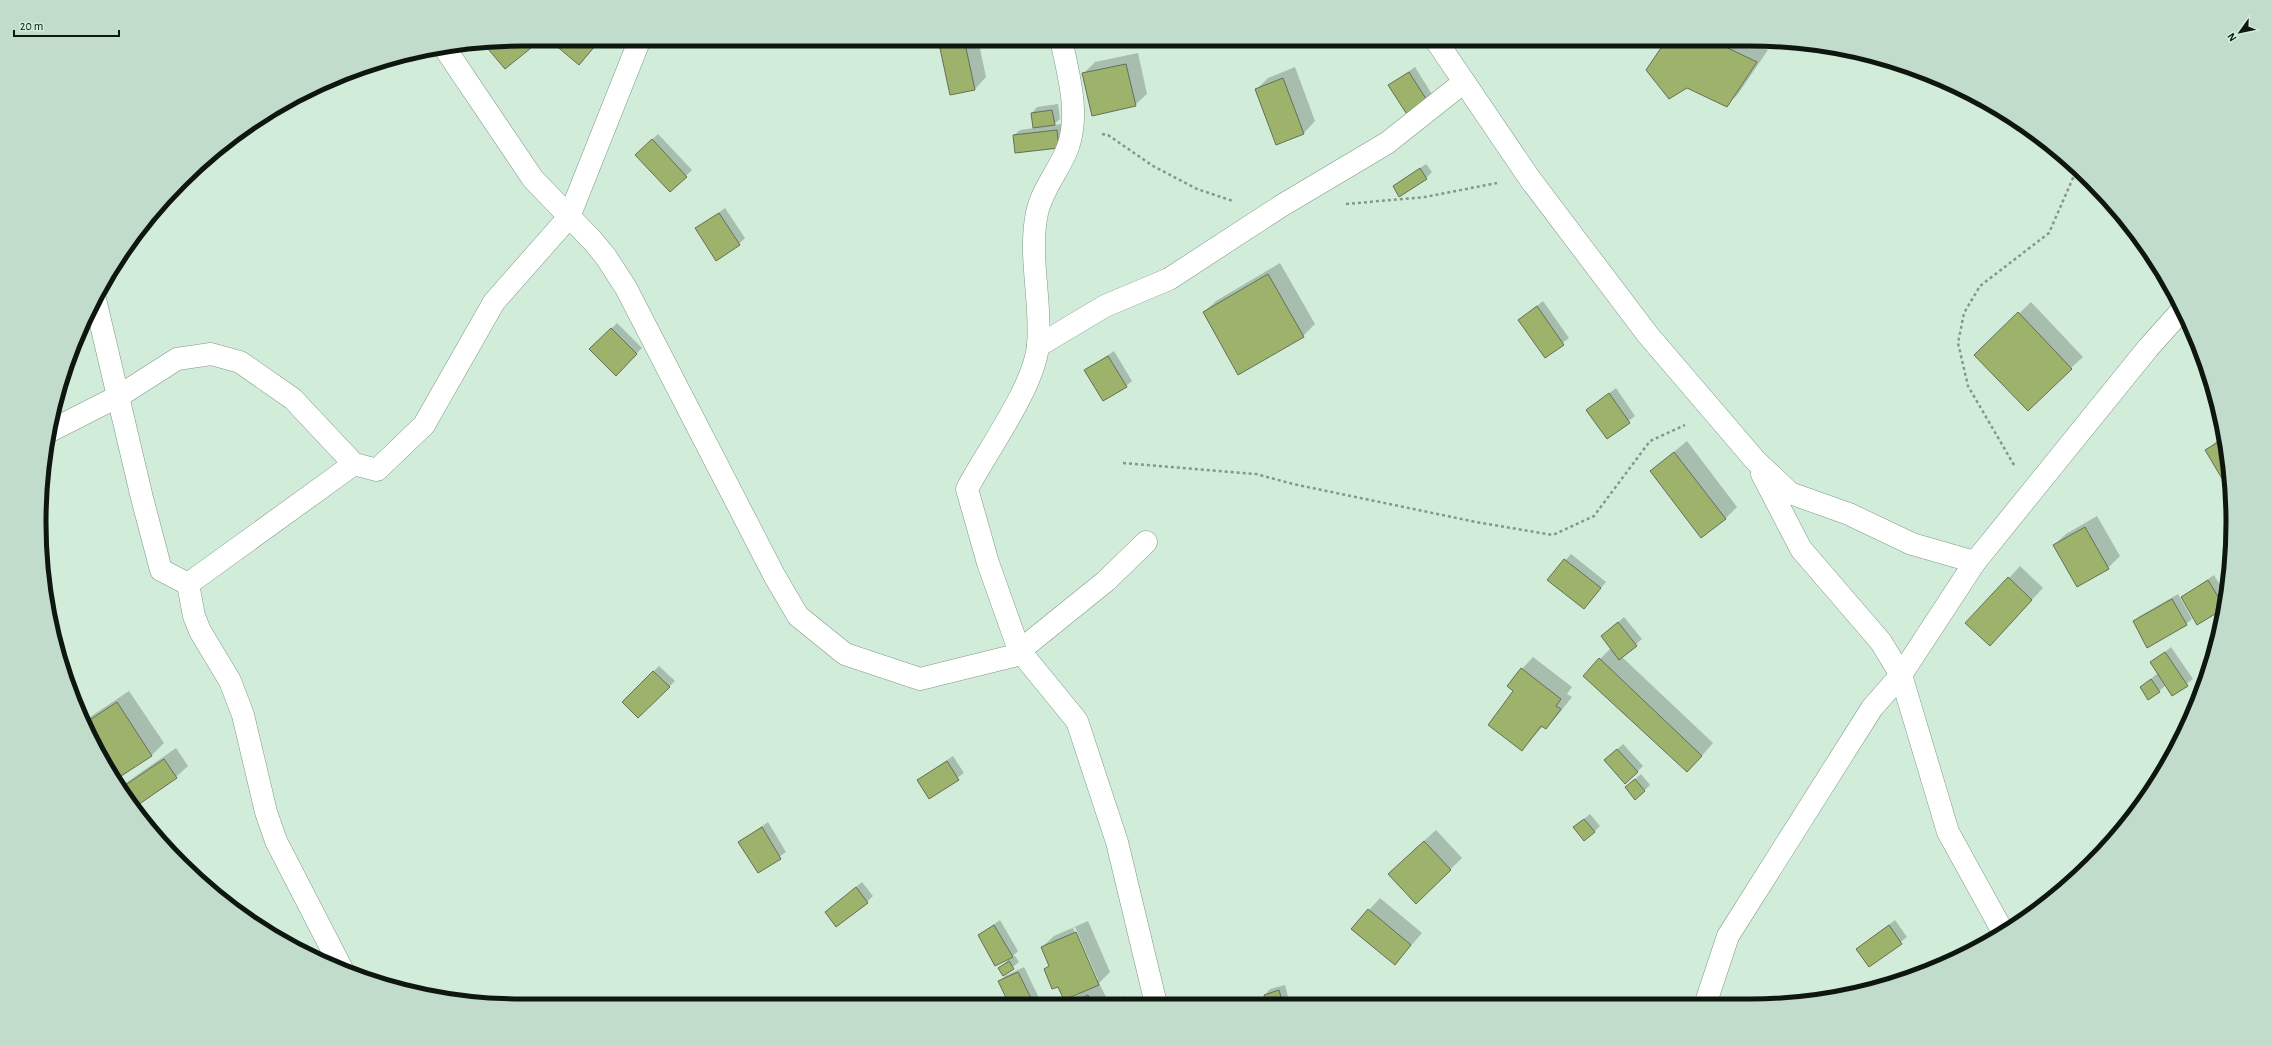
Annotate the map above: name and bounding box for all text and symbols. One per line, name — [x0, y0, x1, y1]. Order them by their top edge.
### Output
scale bar — [14, 12, 119, 38]
north arrow — [2220, 12, 2260, 52]
text: 20 m — [20, 20, 43, 32]
text: N — [2225, 31, 2239, 43]

